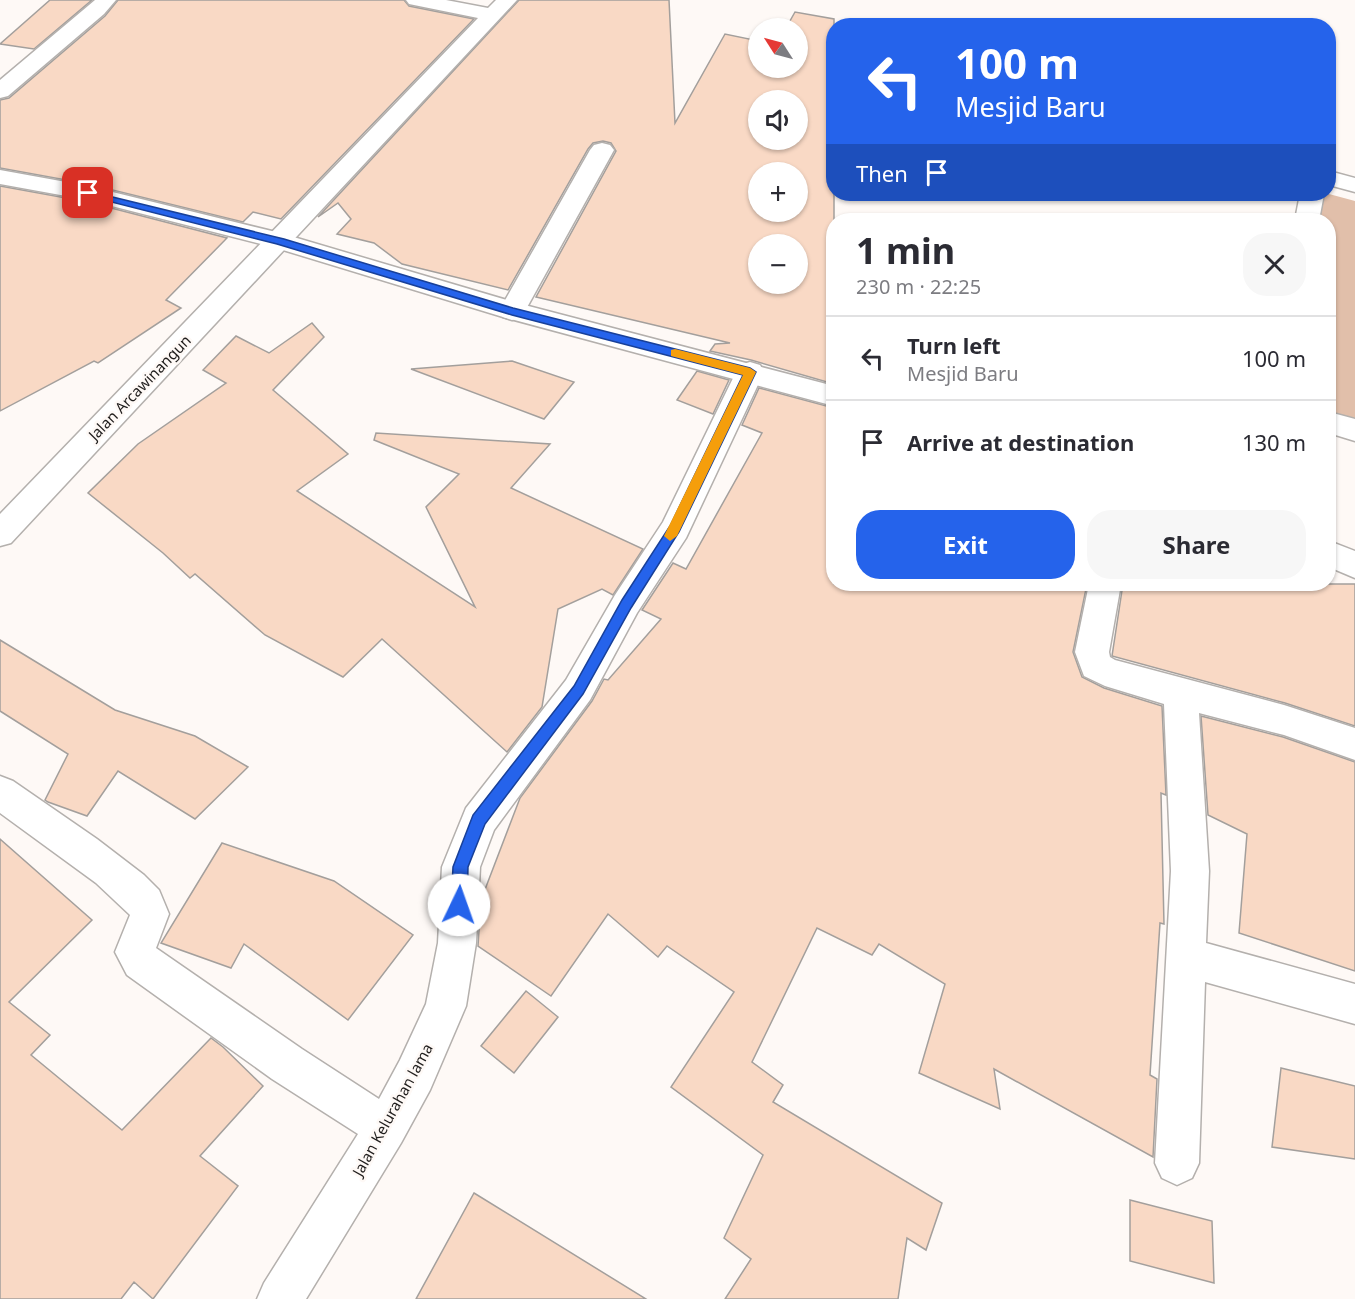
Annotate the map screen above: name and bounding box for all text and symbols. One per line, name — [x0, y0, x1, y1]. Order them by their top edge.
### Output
north arrow — [748, 18, 808, 78]
map controls — [748, 18, 808, 294]
text: 100 m — [955, 34, 1079, 91]
icon: left — [856, 42, 934, 120]
text: Mesjid Baru — [955, 88, 1106, 125]
button: sound — [748, 90, 808, 150]
icon: arrive — [920, 156, 953, 189]
text: Then — [856, 158, 908, 188]
button: + — [748, 162, 808, 222]
pin — [62, 167, 113, 218]
icon: arrive — [71, 176, 104, 209]
text: 1 min — [856, 226, 955, 275]
button: close — [1243, 233, 1306, 296]
button: − — [748, 234, 808, 294]
text: 230 m · 22:25 — [856, 273, 981, 300]
street label: Jalan Arcawinangun — [82, 330, 195, 446]
text: Turn left — [907, 330, 1001, 360]
icon: left — [856, 342, 889, 375]
text: 100 m — [1242, 343, 1306, 373]
text: Mesjid Baru — [907, 360, 1019, 387]
icon: arrive — [856, 426, 889, 459]
text: Arrive at destination — [907, 427, 1134, 457]
text: 130 m — [1242, 427, 1306, 457]
button: Exit — [856, 510, 1075, 579]
button: Share — [1087, 510, 1306, 579]
position arrow — [427, 873, 491, 937]
street label: Jalan Kelurahan lama — [346, 1040, 437, 1181]

